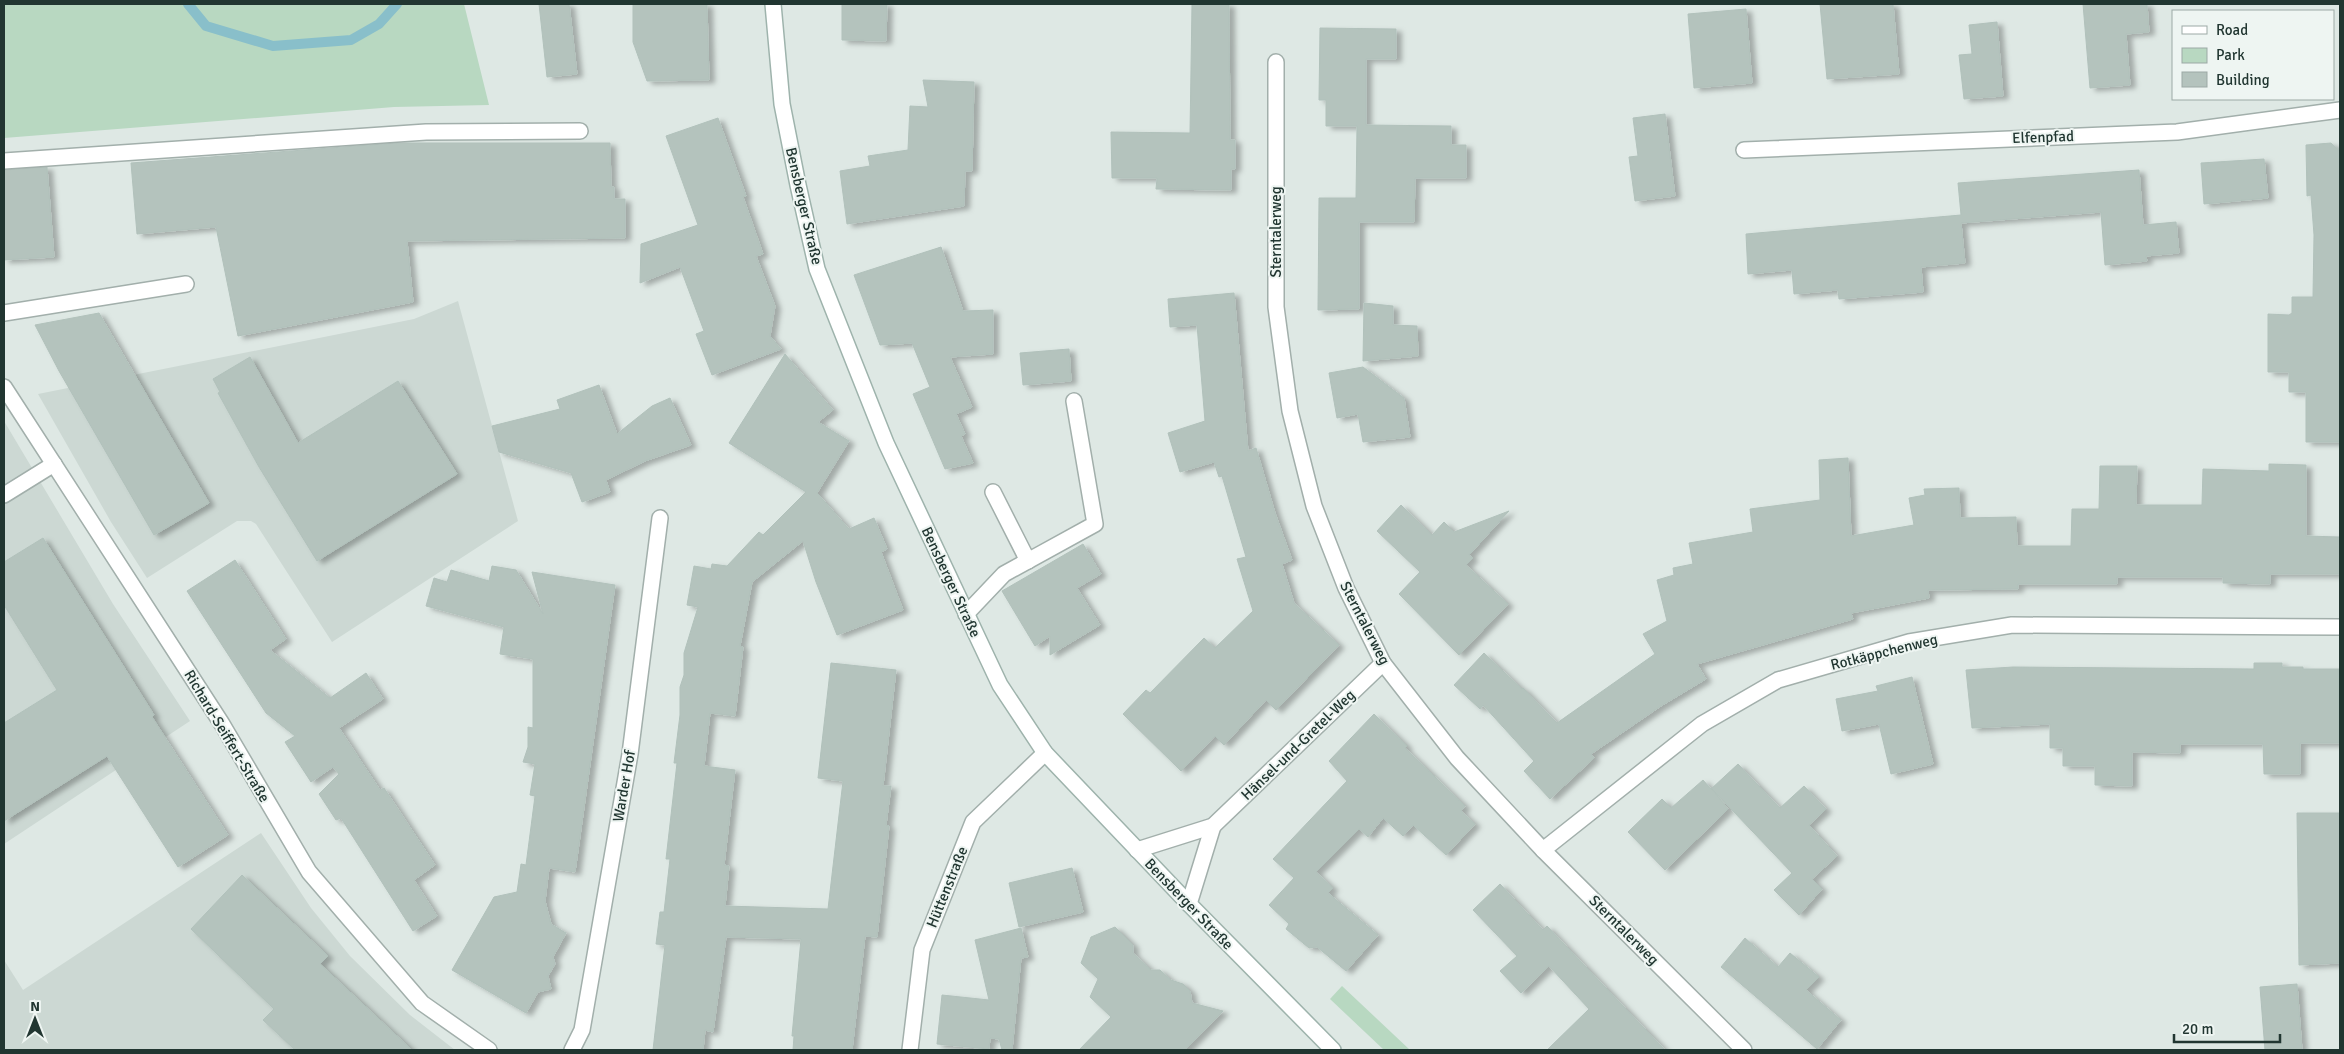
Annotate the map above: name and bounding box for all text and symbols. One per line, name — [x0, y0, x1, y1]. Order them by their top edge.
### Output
legend — [2172, 10, 2334, 100]
text: Road — [2216, 21, 2248, 39]
text: Park — [2216, 46, 2245, 64]
text: Building — [2216, 71, 2270, 89]
street label: Elfenpfad — [2012, 127, 2074, 147]
street label: Bensberger Straße — [782, 146, 826, 266]
street label: Sterntalerweg — [1267, 186, 1285, 278]
street label: Bensberger Straße — [918, 524, 984, 640]
street label: Sterntalerweg — [1336, 578, 1394, 668]
street label: Rotkäppchenweg — [1829, 630, 1939, 674]
street label: Richard-Seiffert-Straße — [180, 667, 274, 805]
street label: Hänsel-und-Gretel-Weg — [1237, 686, 1359, 804]
street label: Warder Hof — [609, 748, 639, 823]
street label: Hüttenstraße — [923, 844, 971, 930]
street label: Bensberger Straße — [1141, 855, 1237, 953]
street label: Sterntalerweg — [1585, 891, 1663, 969]
north arrow — [10, 994, 60, 1044]
text: N — [30, 998, 40, 1015]
scale bar — [2174, 1012, 2280, 1044]
text: 20 m — [2182, 1020, 2213, 1038]

